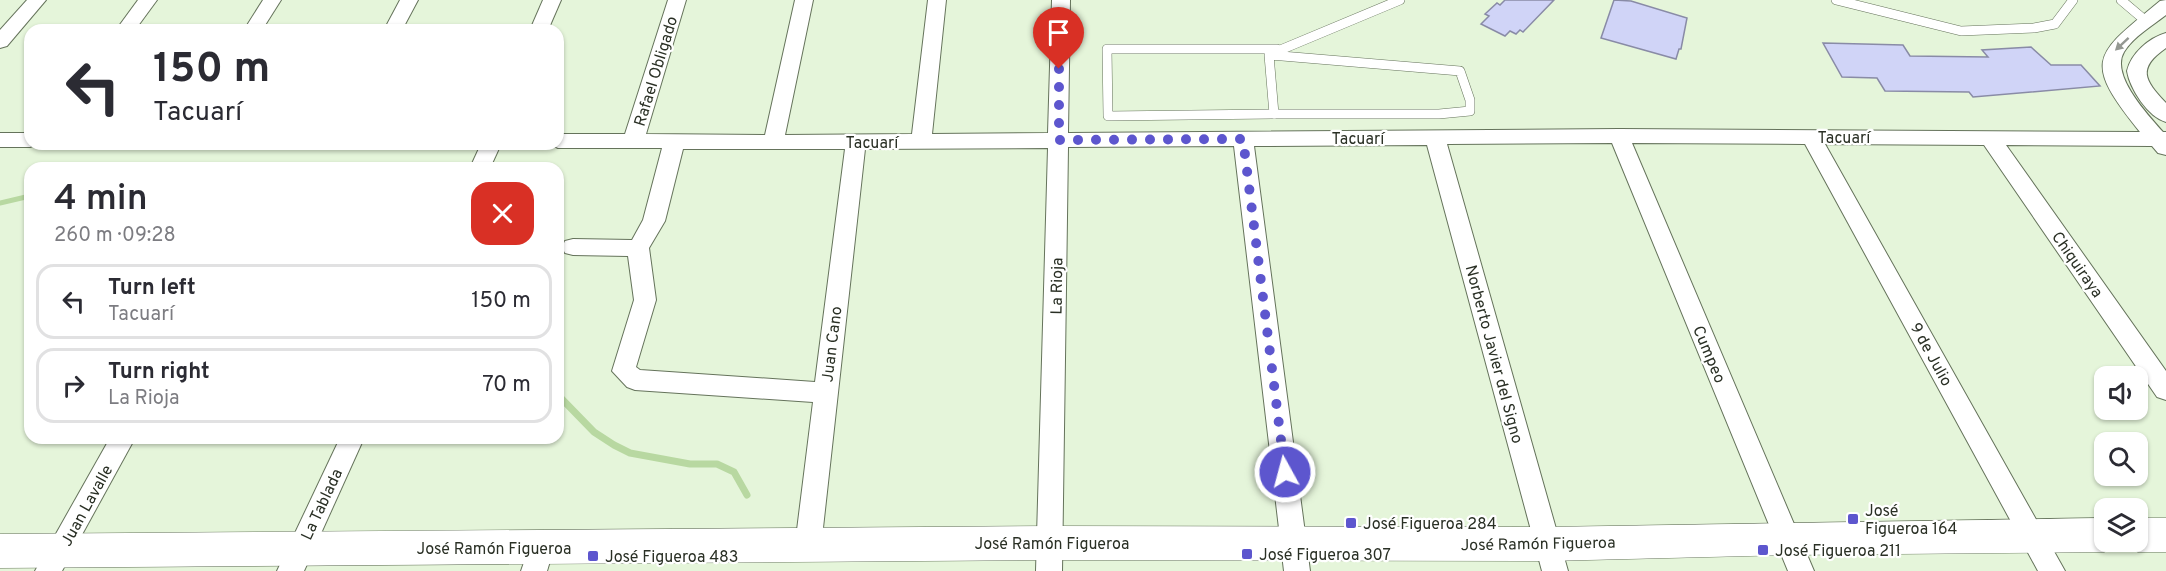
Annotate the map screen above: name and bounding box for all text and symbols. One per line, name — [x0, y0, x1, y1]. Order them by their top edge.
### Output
pin — [1033, 7, 1084, 69]
street label: Rafael Obligado — [631, 14, 683, 129]
icon: arrive — [1042, 16, 1075, 49]
one-way arrow — [2115, 37, 2130, 51]
text: 150 m — [153, 44, 270, 97]
icon: left — [54, 48, 132, 126]
text: Tacuarí — [153, 96, 242, 130]
street label: Tacuarí — [1818, 129, 1872, 149]
street label: Tacuarí — [1332, 130, 1386, 150]
street label: Tacuarí — [846, 134, 900, 154]
text: 4 min — [54, 177, 148, 223]
button: close — [471, 182, 534, 245]
text: 260 m · 09:28 — [54, 223, 176, 249]
street label: Chiquiraya — [2046, 228, 2106, 302]
street label: La Rioja — [1048, 257, 1068, 315]
street label: Norberto Javier del Signo — [1460, 263, 1527, 446]
text: Turn left — [108, 275, 196, 302]
icon: left — [57, 285, 90, 318]
text: 150 m — [471, 288, 531, 315]
text: Tacuarí — [108, 302, 174, 328]
street label: Juan Cano — [818, 305, 848, 383]
street label: 9 de Julio — [1905, 320, 1956, 390]
street label: Cumpeo — [1687, 323, 1729, 387]
text: Turn right — [108, 359, 210, 386]
map controls — [2094, 366, 2148, 552]
button: sound — [2094, 366, 2148, 420]
icon: right — [57, 369, 90, 402]
text: 70 m — [482, 372, 531, 399]
text: La Rioja — [108, 386, 180, 412]
button: search — [2094, 432, 2148, 486]
position arrow — [1253, 440, 1317, 504]
street label: Juan Lavalle — [57, 462, 118, 550]
street label: La Tablada — [298, 466, 348, 544]
button: layers — [2094, 498, 2148, 552]
place label: José Figueroa 164 — [1865, 502, 1957, 540]
marker: José Figueroa 164 — [1846, 512, 1860, 526]
place label: José Figueroa 284 — [1363, 515, 1497, 535]
marker: José Figueroa 284 — [1344, 516, 1358, 530]
street label: José Ramón Figueroa — [1460, 534, 1616, 556]
street label: José Ramón Figueroa — [975, 535, 1129, 555]
street label: José Ramón Figueroa — [417, 540, 571, 560]
place label: José Figueroa 211 — [1775, 542, 1901, 562]
marker: José Figueroa 211 — [1756, 543, 1770, 557]
place label: José Figueroa 307 — [1259, 546, 1391, 566]
marker: José Figueroa 307 — [1240, 547, 1254, 561]
place label: José Figueroa 483 — [605, 548, 738, 568]
marker: José Figueroa 483 — [586, 549, 600, 563]

